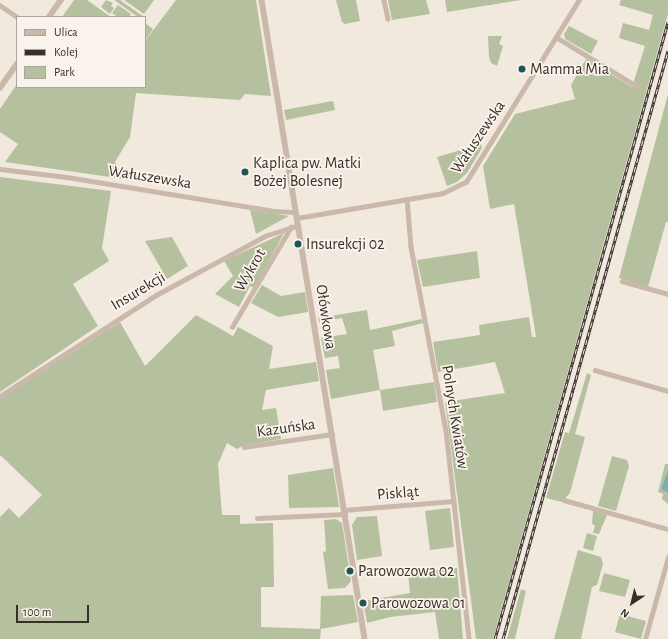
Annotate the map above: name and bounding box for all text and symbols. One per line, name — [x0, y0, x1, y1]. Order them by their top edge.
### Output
legend — [16, 16, 146, 88]
text: Ulica — [54, 26, 77, 38]
text: Kolej — [54, 46, 78, 58]
place label: Mamma Mia — [530, 59, 609, 79]
marker: Mamma Mia — [517, 64, 527, 74]
text: Park — [54, 66, 75, 78]
street label: Wałuszewska — [447, 97, 509, 177]
place label: Kaplica pw. Matki Bożej Bolesnej — [253, 153, 361, 191]
street label: Wałuszewska — [107, 161, 193, 193]
marker: Kaplica pw. Matki Bożej Bolesnej — [240, 167, 250, 177]
place label: Insurekcji 02 — [306, 234, 385, 254]
marker: Insurekcji 02 — [293, 239, 303, 249]
street label: Wykrot — [230, 245, 270, 295]
street label: Insurekcji — [107, 267, 169, 315]
street label: Ołówkowa — [311, 283, 341, 351]
street label: Polnych Kwiatów — [437, 364, 473, 470]
street label: Kazuńska — [255, 414, 317, 442]
street label: Piskląt — [376, 482, 420, 504]
place label: Parowozowa 02 — [358, 561, 454, 581]
marker: Parowozowa 02 — [345, 566, 355, 576]
north arrow — [612, 583, 652, 623]
place label: Parowozowa 01 — [371, 593, 466, 613]
scale bar — [18, 597, 91, 623]
marker: Parowozowa 01 — [358, 598, 368, 608]
text: 100 m — [23, 606, 51, 618]
text: N — [619, 607, 631, 620]

